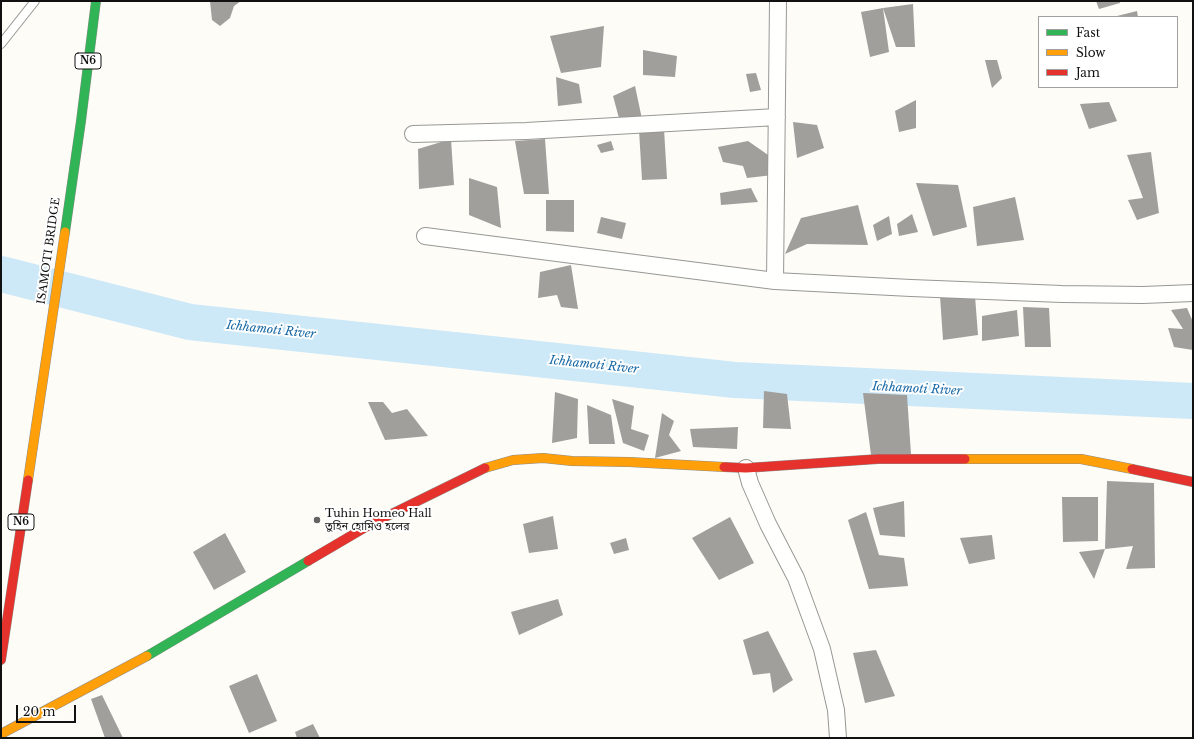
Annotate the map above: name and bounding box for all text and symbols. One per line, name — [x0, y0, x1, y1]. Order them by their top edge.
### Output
legend — [1038, 16, 1178, 88]
text: Fast — [1076, 25, 1100, 40]
text: Slow — [1076, 45, 1105, 60]
road number: N6 — [75, 53, 101, 69]
text: Jam — [1076, 65, 1100, 80]
street label: ISAMOTI BRIDGE — [35, 197, 63, 305]
water label: Ichhamoti River — [226, 318, 316, 342]
water label: Ichhamoti River — [549, 353, 639, 377]
water label: Ichhamoti River — [872, 379, 962, 399]
place label: Tuhin Homeo Hall তুহিন হোমিও হলের — [325, 507, 432, 533]
road number: N6 — [8, 514, 34, 530]
marker: Tuhin Homeo Hall তুহিন হোমিও হলের — [312, 515, 322, 525]
scale bar — [18, 697, 78, 723]
text: 20 m — [23, 704, 55, 719]

